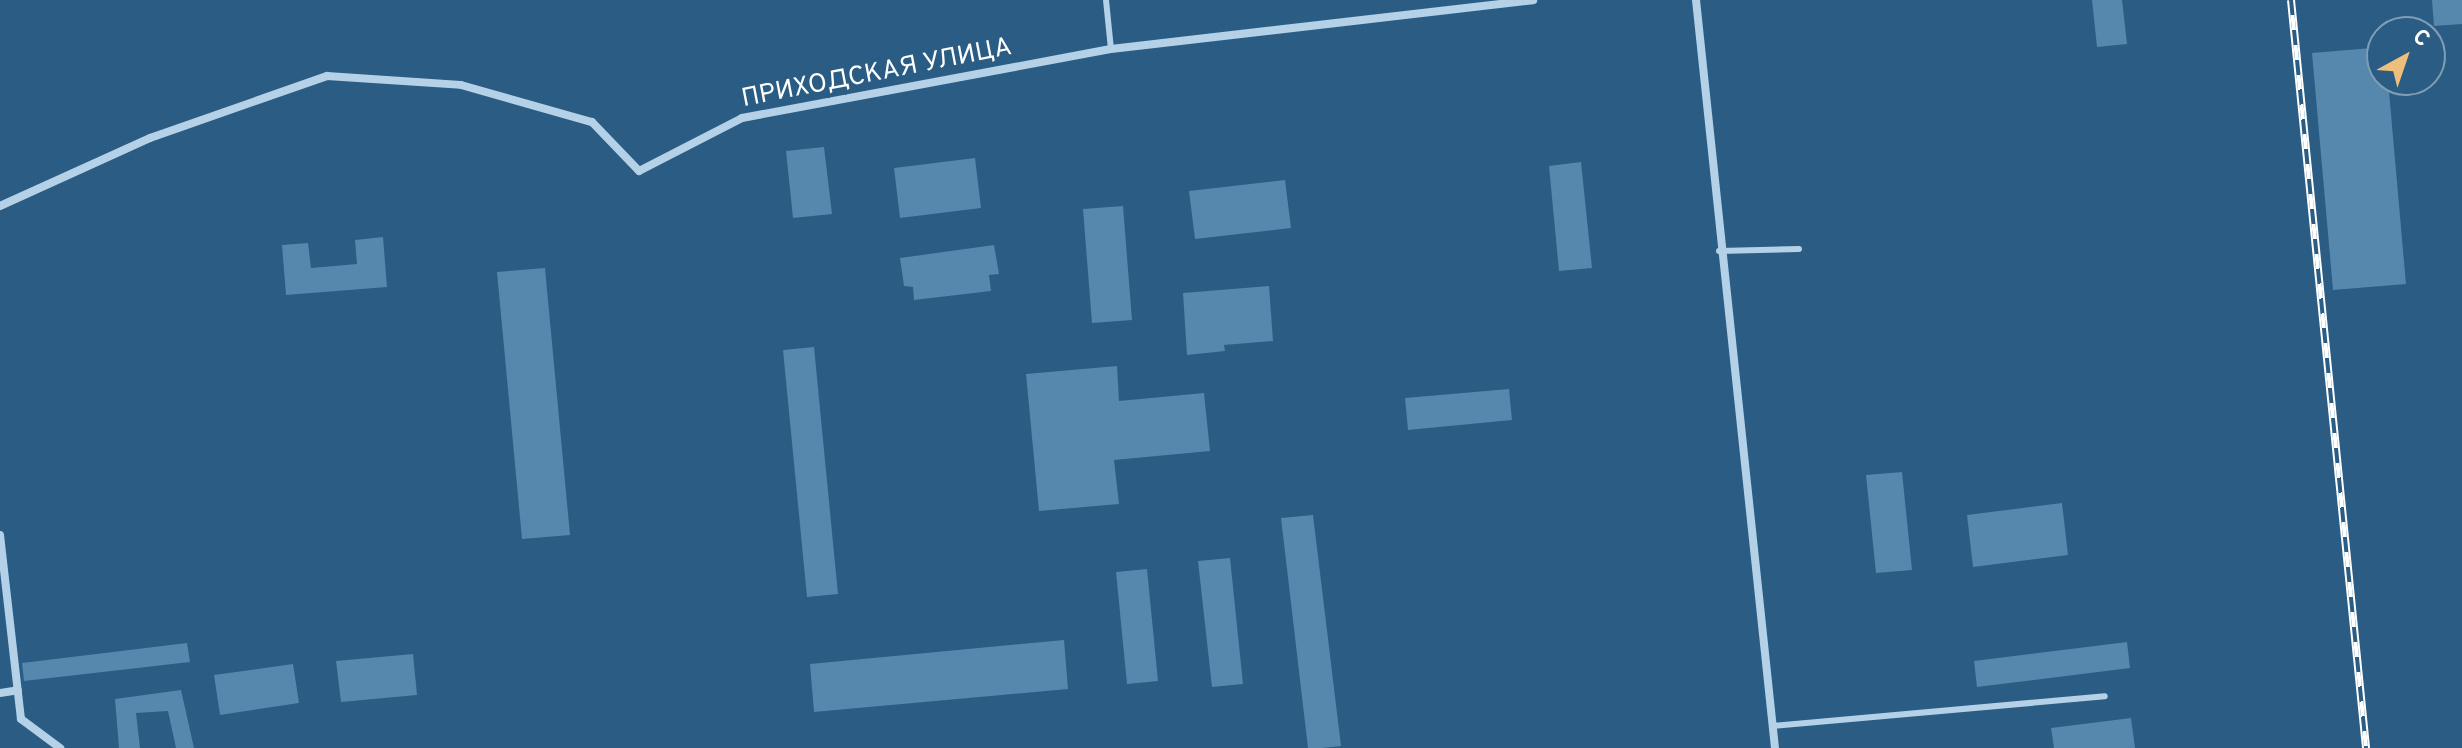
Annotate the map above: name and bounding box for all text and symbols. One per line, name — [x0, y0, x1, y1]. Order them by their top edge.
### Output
north arrow — [2366, 16, 2446, 96]
text: С — [2406, 24, 2435, 54]
street label: ПРИХОДСКАЯ УЛИЦА — [739, 32, 1015, 116]

